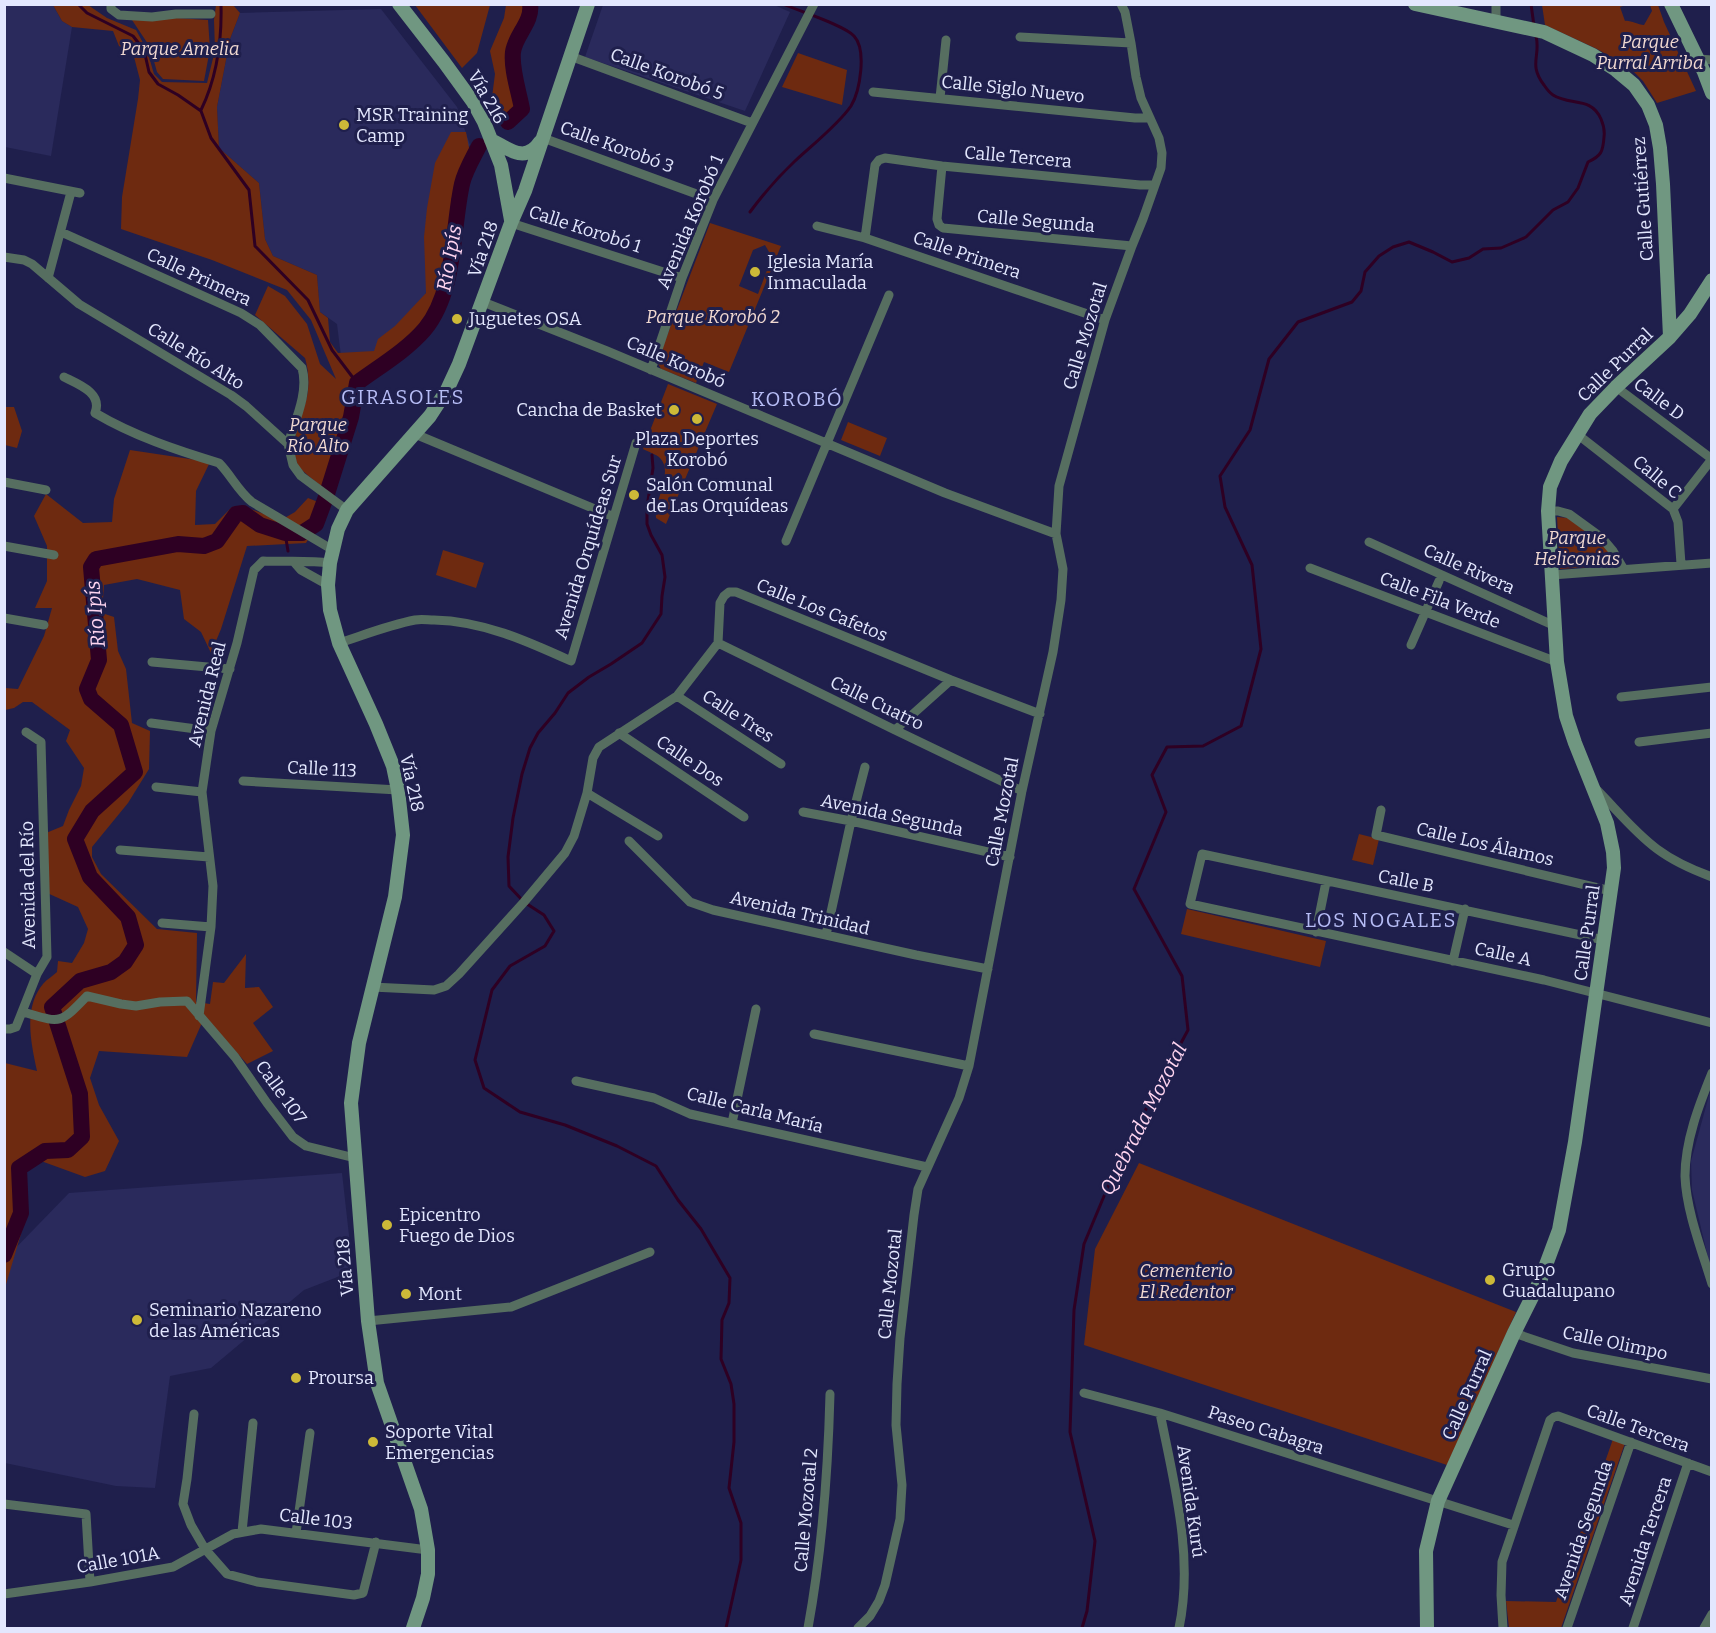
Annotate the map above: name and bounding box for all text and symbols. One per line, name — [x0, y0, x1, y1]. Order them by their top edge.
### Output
park label: Parque Purral Arriba — [1597, 31, 1703, 74]
park label: Parque Amelia — [121, 38, 239, 60]
street label: Calle Korobó 5 — [607, 43, 727, 105]
street label: Vía 216 — [463, 66, 511, 128]
street label: Calle Siglo Nuevo — [940, 71, 1086, 107]
place label: MSR Training Camp — [356, 104, 469, 147]
street label: Calle Korobó 3 — [557, 116, 677, 178]
marker: MSR Training Camp — [337, 118, 351, 132]
street label: Calle Gutiérrez — [1628, 136, 1658, 262]
street label: Calle Tercera — [963, 141, 1073, 173]
street label: Avenida Korobó 1 — [652, 151, 728, 292]
street label: Calle Korobó 1 — [526, 200, 645, 258]
street label: Calle Segunda — [976, 205, 1096, 237]
street label: Vía 218 — [463, 218, 503, 280]
water label: Río Ipís — [431, 223, 467, 293]
street label: Calle Primera — [910, 226, 1024, 284]
street label: Calle Primera — [143, 243, 255, 311]
place label: Iglesia María Inmaculada — [767, 251, 873, 294]
marker: Iglesia María Inmaculada — [748, 265, 762, 279]
street label: Calle Mozotal — [1058, 280, 1112, 392]
park label: Parque Korobó 2 — [646, 306, 780, 328]
place label: Juguetes OSA — [468, 308, 582, 330]
marker: Juguetes OSA — [450, 312, 464, 326]
street label: Calle Río Alto — [143, 317, 249, 395]
street label: Calle Purral — [1573, 324, 1657, 406]
street label: Calle Korobó — [623, 331, 729, 393]
street label: Calle D — [1629, 373, 1689, 425]
district label: GIRASOLES — [341, 385, 465, 409]
district label: KOROBÓ — [751, 387, 843, 411]
place label: Cancha de Basket — [516, 399, 662, 421]
marker: Cancha de Basket — [667, 403, 681, 417]
marker: Plaza Deportes Korobó — [690, 412, 704, 426]
park label: Parque Río Alto — [287, 414, 349, 457]
place label: Plaza Deportes Korobó — [635, 428, 759, 471]
street label: Calle C — [1628, 450, 1686, 504]
street label: Avenida Orquídeas Sur — [550, 452, 626, 642]
place label: Salón Comunal de Las Orquídeas — [646, 474, 788, 517]
marker: Salón Comunal de Las Orquídeas — [627, 488, 641, 502]
park label: Parque Heliconias — [1534, 527, 1620, 570]
street label: Calle Rivera — [1420, 539, 1518, 599]
street label: Calle Fila Verde — [1377, 567, 1503, 633]
street label: Calle Los Cafetos — [753, 574, 891, 646]
water label: Río Ipís — [80, 580, 110, 648]
street label: Avenida Real — [183, 639, 231, 749]
street label: Calle Cuatro — [827, 671, 927, 735]
street label: Calle Tres — [698, 685, 778, 747]
street label: Calle Dos — [652, 730, 728, 792]
street label: Vía 218 — [395, 752, 429, 814]
street label: Calle Mozotal — [981, 755, 1023, 869]
street label: Calle 113 — [287, 756, 357, 782]
street label: Avenida Segunda — [819, 789, 965, 841]
street label: Calle Los Álamos — [1414, 817, 1556, 871]
street label: Avenida del Río — [16, 821, 40, 949]
street label: Calle B — [1376, 865, 1436, 897]
street label: Calle Purral — [1569, 884, 1605, 982]
street label: Avenida Trinidad — [728, 886, 872, 940]
district label: LOS NOGALES — [1305, 908, 1457, 932]
street label: Calle A — [1473, 937, 1534, 971]
water label: Quebrada Mozotal — [1094, 1039, 1192, 1199]
street label: Calle 107 — [251, 1056, 311, 1128]
street label: Calle Carla María — [684, 1082, 826, 1138]
place label: Epicentro Fuego de Dios — [399, 1204, 515, 1247]
marker: Epicentro Fuego de Dios — [380, 1218, 394, 1232]
street label: Calle Mozotal — [873, 1227, 907, 1341]
street label: Vía 218 — [331, 1237, 359, 1297]
place label: Grupo Guadalupano — [1502, 1259, 1615, 1302]
park label: Cementerio El Redentor — [1139, 1260, 1233, 1303]
marker: Grupo Guadalupano — [1483, 1273, 1497, 1287]
place label: Mont — [418, 1283, 462, 1305]
marker: Mont — [399, 1287, 413, 1301]
place label: Seminario Nazareno de las Américas — [149, 1299, 322, 1342]
marker: Seminario Nazareno de las Américas — [130, 1313, 144, 1327]
street label: Calle Olimpo — [1560, 1321, 1670, 1365]
street label: Calle Purral — [1437, 1346, 1497, 1444]
place label: Proursa — [308, 1367, 374, 1389]
marker: Proursa — [289, 1371, 303, 1385]
street label: Calle Tercera — [1584, 1399, 1693, 1457]
street label: Paseo Cabagra — [1205, 1401, 1327, 1459]
place label: Soporte Vital Emergencias — [385, 1421, 494, 1464]
marker: Soporte Vital Emergencias — [366, 1435, 380, 1449]
street label: Avenida Kurú — [1172, 1443, 1210, 1559]
street label: Calle Mozotal 2 — [790, 1447, 822, 1573]
street label: Avenida Segunda — [1549, 1458, 1617, 1602]
street label: Avenida Tercera — [1614, 1473, 1676, 1608]
street label: Calle 103 — [278, 1504, 354, 1534]
street label: Calle 101A — [75, 1542, 161, 1578]

